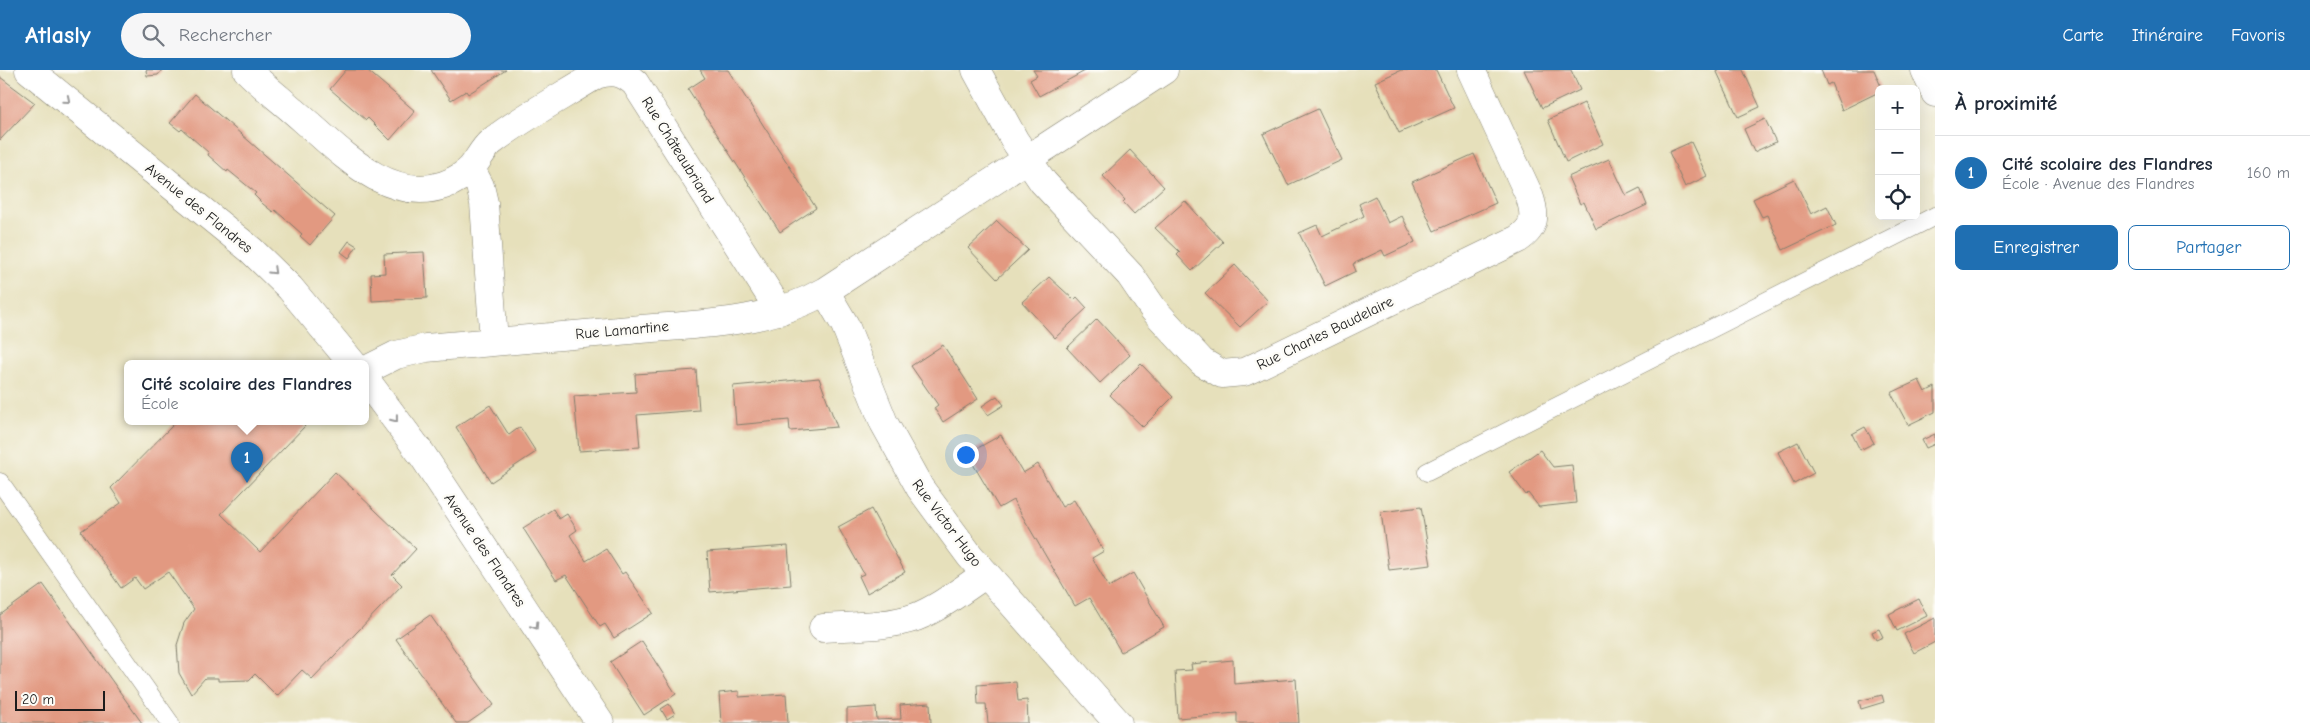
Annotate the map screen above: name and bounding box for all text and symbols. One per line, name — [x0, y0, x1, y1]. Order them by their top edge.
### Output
search box — [121, 13, 471, 58]
text: Atlasly — [25, 21, 91, 49]
icon: search — [139, 21, 167, 49]
text: Rechercher — [179, 24, 272, 46]
text: Carte — [2063, 25, 2104, 46]
text: Itinéraire — [2132, 25, 2203, 46]
text: Favoris — [2231, 25, 2285, 46]
map controls — [1875, 85, 1920, 220]
button: + — [1875, 85, 1920, 130]
text: À proximité — [1955, 91, 2057, 115]
street label: Rue Châteaubriand — [638, 93, 718, 207]
one-way arrow — [61, 95, 70, 103]
button: − — [1875, 130, 1920, 175]
text: Cité scolaire des Flandres — [2002, 153, 2213, 175]
street label: Avenue des Flandres — [142, 159, 256, 257]
text: 1 — [1968, 164, 1974, 182]
text: 160 m — [2247, 164, 2290, 182]
button: locate — [1875, 175, 1920, 220]
text: École · Avenue des Flandres — [2002, 175, 2194, 193]
button: Enregistrer — [1955, 225, 2118, 270]
button: Partager — [2128, 225, 2290, 270]
one-way arrow — [267, 265, 276, 274]
street label: Rue Charles Baudelaire — [1254, 292, 1397, 374]
street label: Rue Lamartine — [575, 317, 670, 343]
popup — [124, 360, 369, 425]
text: Cité scolaire des Flandres — [141, 373, 352, 395]
text: École — [141, 395, 179, 413]
one-way arrow — [390, 413, 399, 422]
pin: 1 — [231, 442, 263, 483]
your location — [953, 442, 979, 468]
street label: Rue Victor Hugo — [908, 476, 986, 570]
street label: Avenue des Flandres — [440, 490, 530, 610]
one-way arrow — [529, 620, 539, 629]
scale bar — [15, 688, 105, 711]
text: 20 m — [22, 691, 54, 708]

